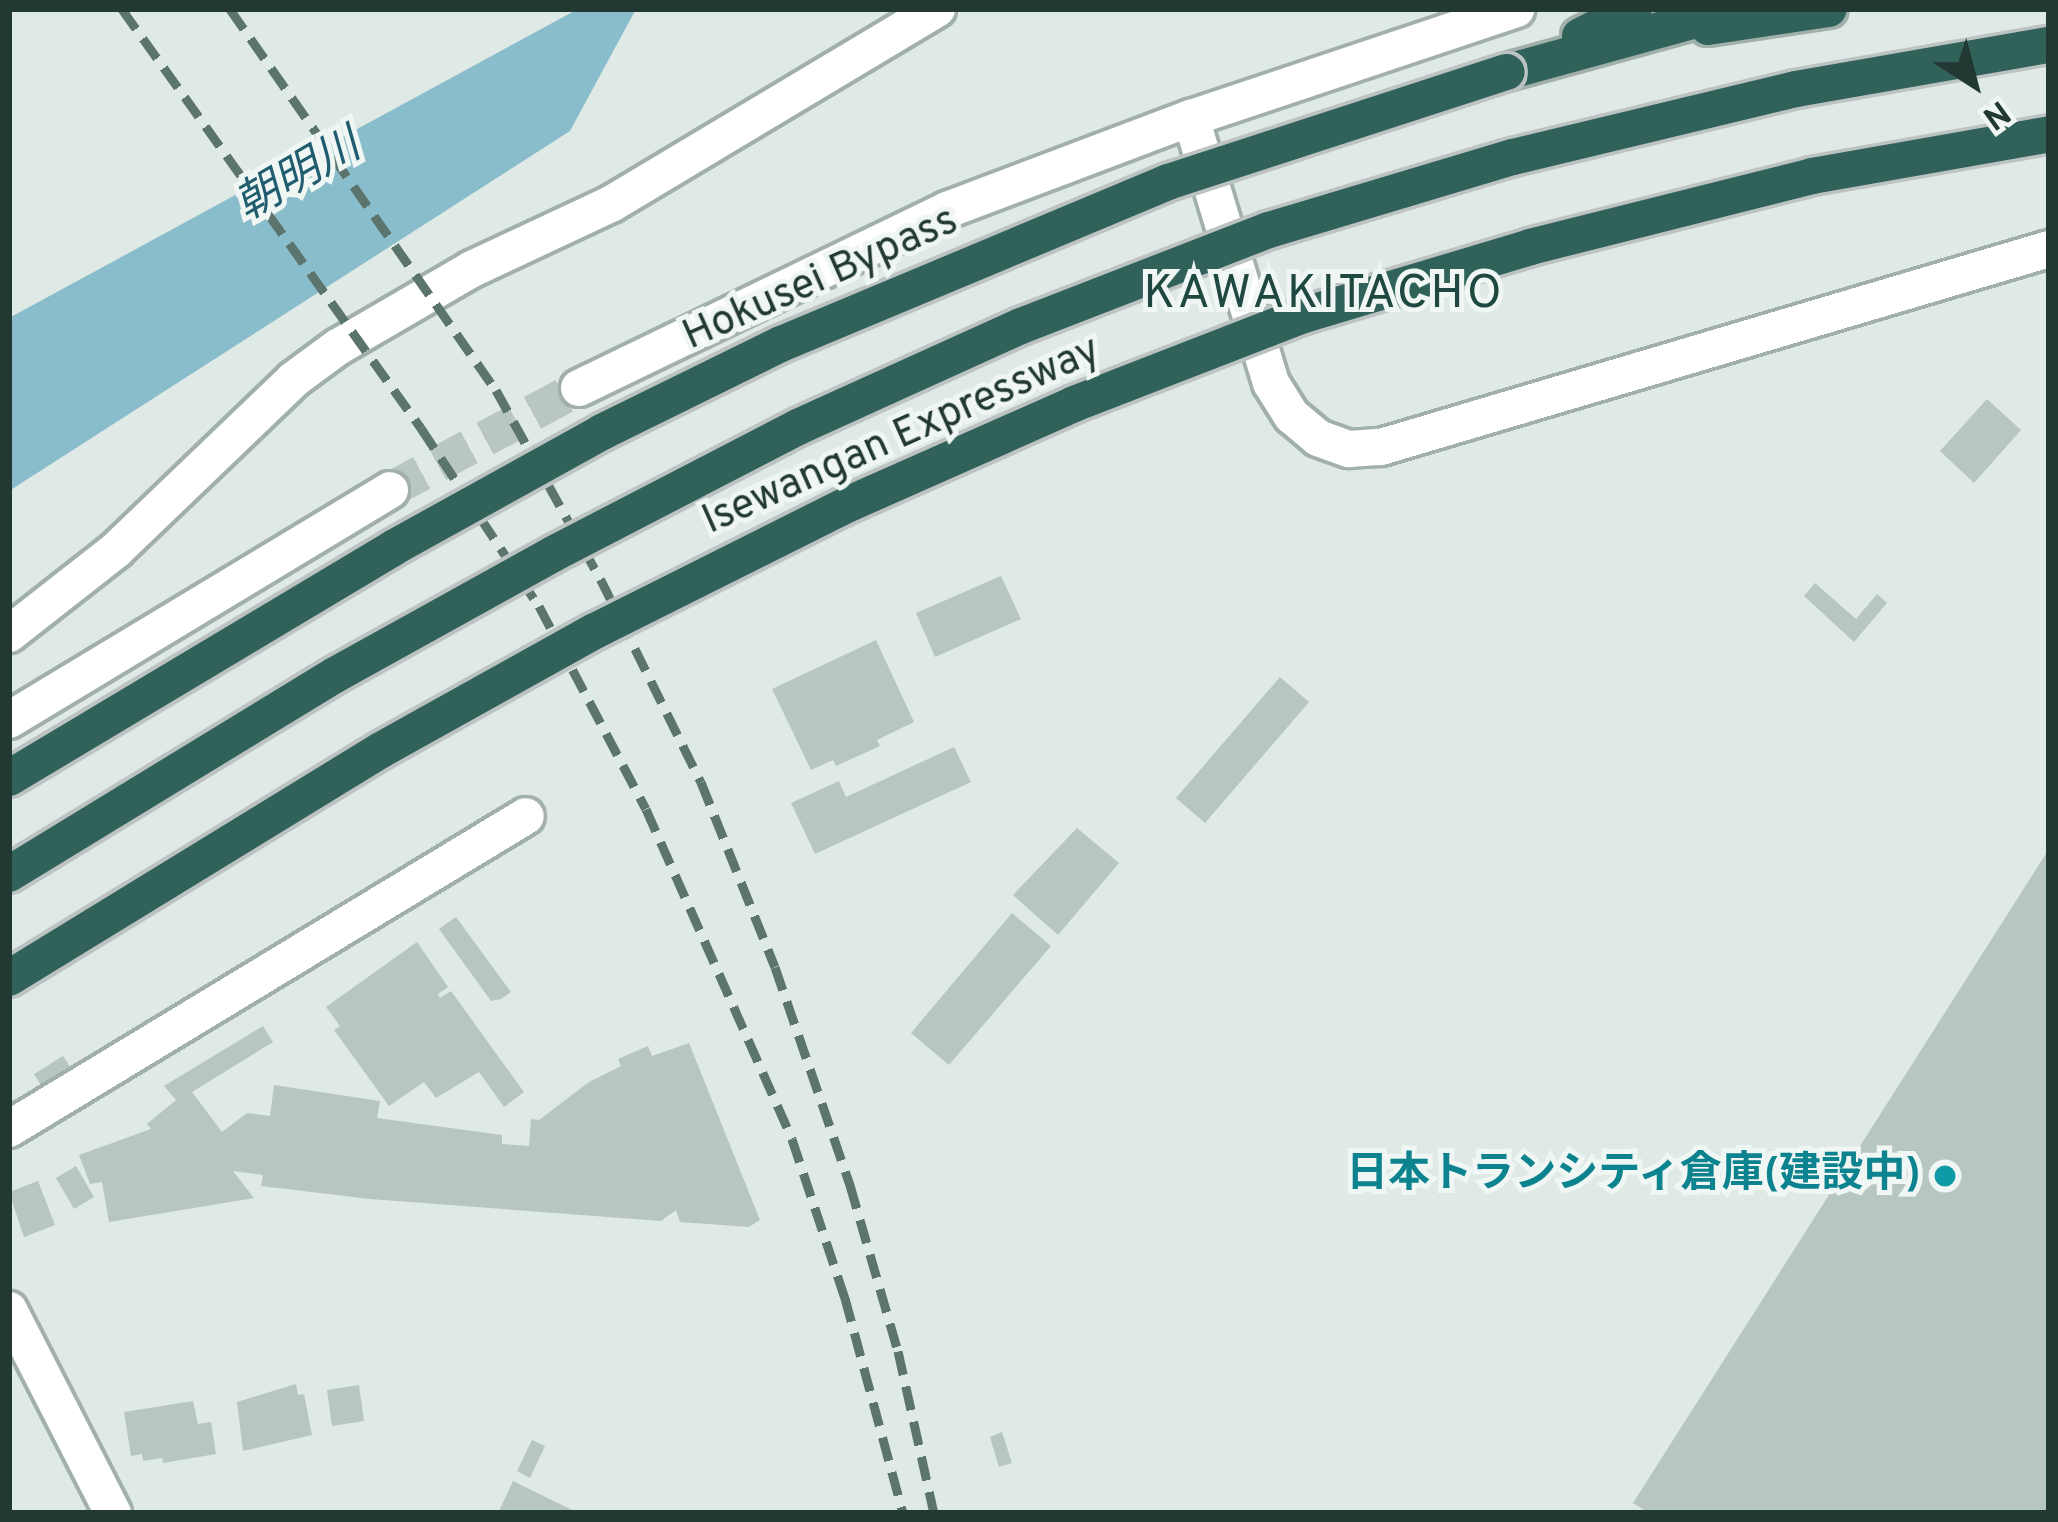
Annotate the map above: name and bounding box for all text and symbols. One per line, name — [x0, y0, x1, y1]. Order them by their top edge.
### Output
north arrow — [1914, 24, 2034, 144]
text: N — [1973, 89, 2017, 137]
water label: 朝明川 — [227, 120, 371, 234]
street label: Hokusei Bypass — [676, 197, 966, 363]
district label: KAWAKITACHO — [1143, 267, 1505, 325]
street label: Isewangan Expressway — [695, 327, 1109, 547]
place label: 日本トランシティ倉庫(建設中) — [1344, 1151, 1921, 1201]
marker: 日本トランシティ倉庫(建設中) — [1932, 1163, 1958, 1189]

